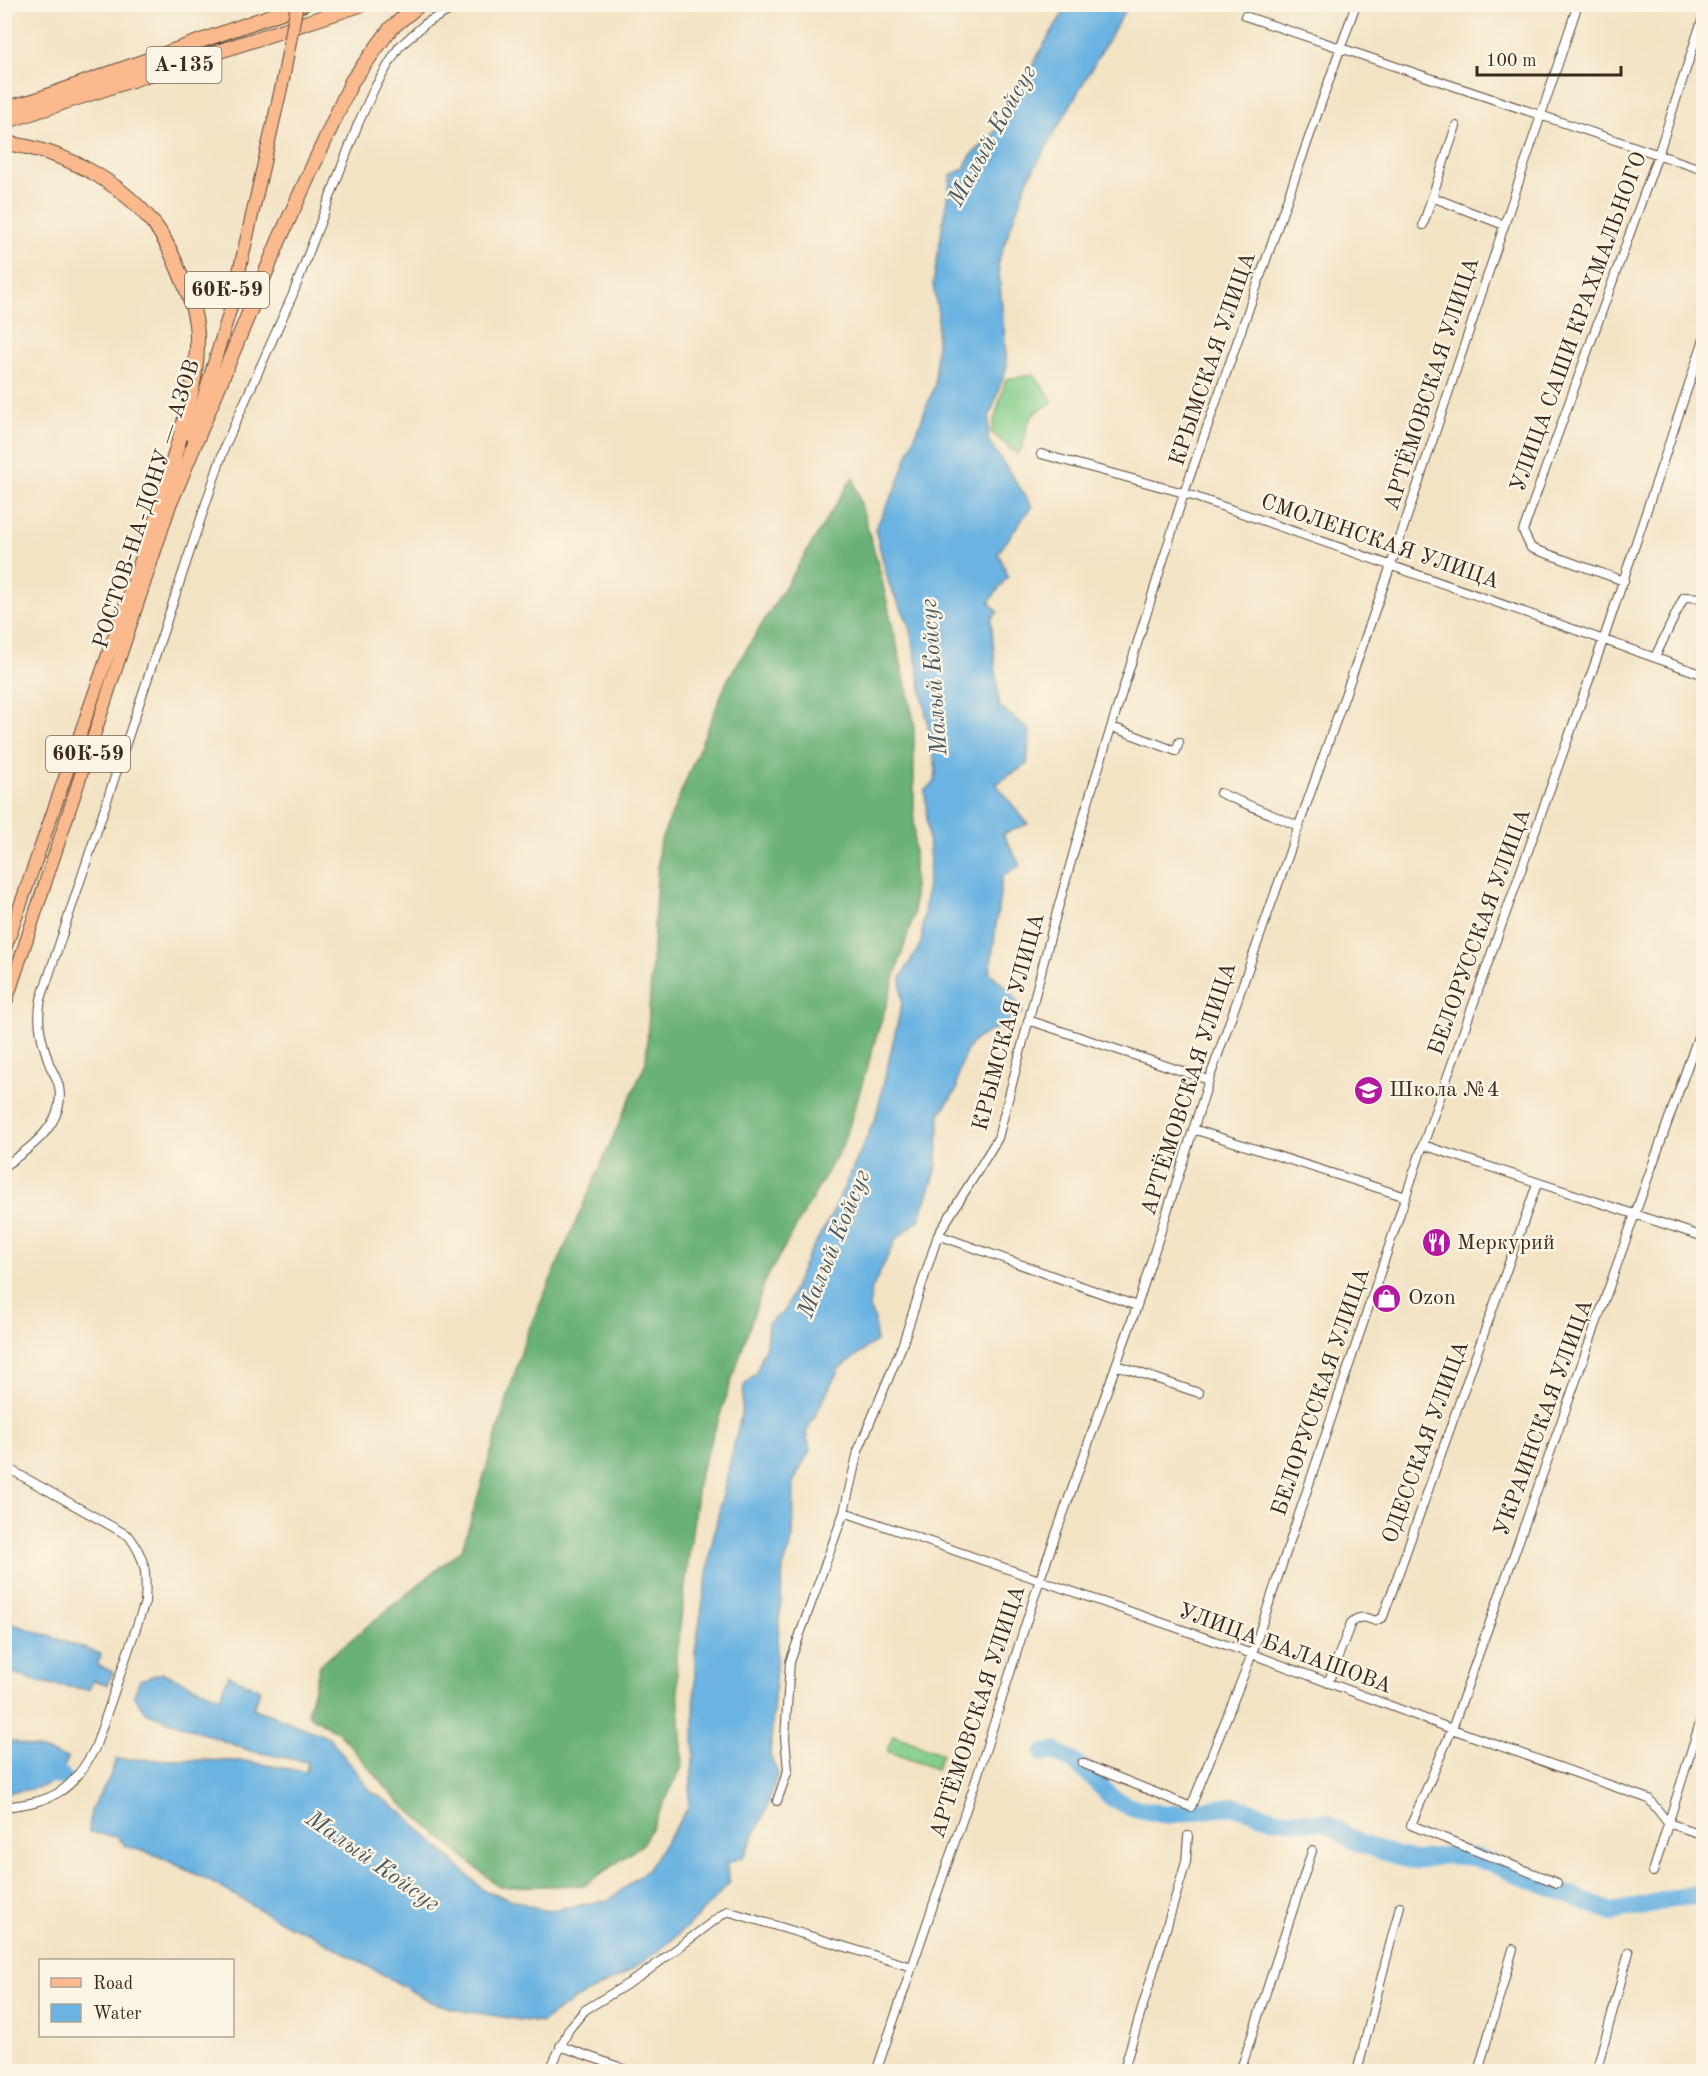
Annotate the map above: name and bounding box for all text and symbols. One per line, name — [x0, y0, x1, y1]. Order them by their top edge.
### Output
scale bar — [1477, 39, 1621, 77]
road number: А-135 — [146, 47, 222, 83]
text: 100 m — [1486, 52, 1537, 70]
water label: Малый Койсуг — [944, 61, 1042, 212]
street label: УЛИЦА САШИ КРАХМАЛЬНОГО — [1507, 149, 1651, 495]
street label: КРЫМСКАЯ УЛИЦА — [1166, 249, 1260, 469]
street label: АРТЁМОВСКАЯ УЛИЦА — [1378, 254, 1483, 513]
road number: 60К-59 — [185, 272, 269, 308]
street label: РОСТОВ-НА-ДОНУ — АЗОВ — [90, 357, 204, 651]
street label: СМОЛЕНСКАЯ УЛИЦА — [1258, 491, 1502, 593]
water label: Малый Койсуг — [918, 597, 953, 758]
road number: 60К-59 — [46, 736, 130, 772]
street label: БЕЛОРУССКАЯ УЛИЦА — [1425, 806, 1535, 1058]
street label: КРЫМСКАЯ УЛИЦА — [969, 911, 1049, 1133]
street label: АРТЁМОВСКАЯ УЛИЦА — [1135, 959, 1240, 1218]
school or university icon: Школа №4 — [1352, 1074, 1384, 1106]
place label: Школа №4 — [1389, 1079, 1500, 1101]
water label: Малый Койсуг — [794, 1166, 876, 1323]
restaurant icon: Меркурий — [1420, 1227, 1452, 1259]
place label: Меркурий — [1457, 1232, 1555, 1254]
street label: БЕЛОРУССКАЯ УЛИЦА — [1268, 1265, 1374, 1519]
shop icon: Ozon — [1371, 1282, 1403, 1314]
place label: Ozon — [1408, 1287, 1456, 1309]
street label: УКРАИНСКАЯ УЛИЦА — [1491, 1296, 1597, 1540]
street label: ОДЕССКАЯ УЛИЦА — [1379, 1338, 1473, 1546]
street label: АРТЁМОВСКАЯ УЛИЦА — [924, 1582, 1029, 1841]
street label: УЛИЦА БАЛАШОВА — [1175, 1600, 1395, 1698]
water label: Малый Койсуг — [300, 1806, 444, 1917]
legend — [39, 1959, 234, 2037]
text: Road — [93, 1975, 133, 1993]
text: Water — [93, 2005, 142, 2023]

